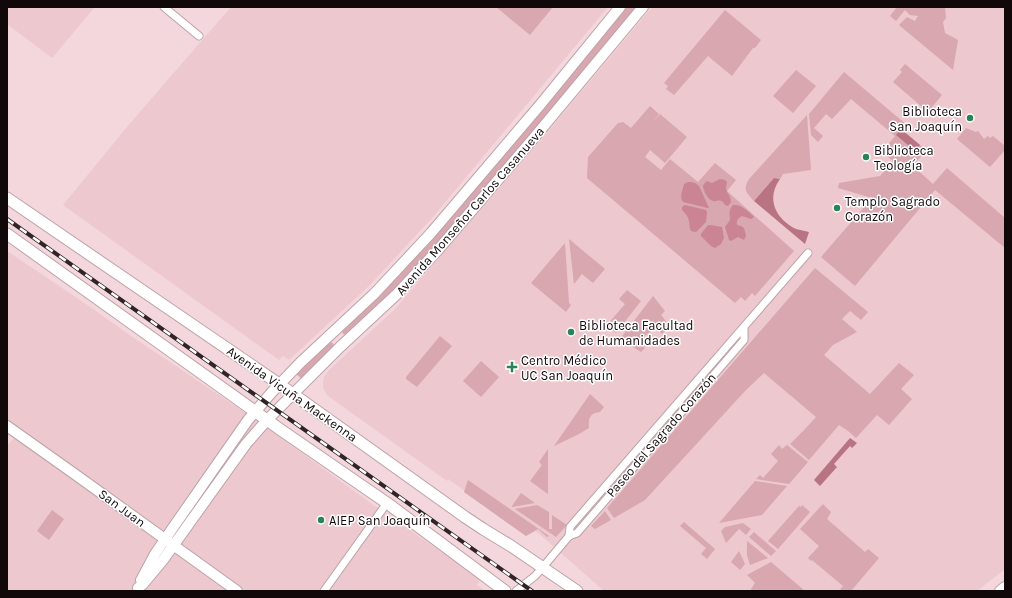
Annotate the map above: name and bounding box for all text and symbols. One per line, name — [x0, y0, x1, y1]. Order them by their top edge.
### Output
place label: Biblioteca San Joaquín — [889, 104, 962, 135]
marker: Biblioteca San Joaquín — [965, 113, 975, 123]
street label: Avenida Monseñor Carlos Casanueva — [393, 124, 547, 298]
place label: Biblioteca Teología — [874, 143, 934, 173]
marker: Biblioteca Teología — [861, 152, 871, 162]
place label: Templo Sagrado Corazón — [845, 194, 940, 224]
marker: Templo Sagrado Corazón — [832, 203, 842, 213]
place label: Biblioteca Facultad de Humanidades — [579, 318, 693, 348]
marker: Biblioteca Facultad de Humanidades — [566, 327, 576, 337]
street label: Avenida Vicuña Mackenna — [224, 343, 360, 445]
place label: Centro Médico UC San Joaquín — [521, 353, 613, 384]
marker: Centro Médico UC San Joaquín — [506, 361, 518, 373]
street label: Paseo del Sagrado Corazón — [603, 370, 719, 500]
street label: San Juan — [96, 486, 148, 530]
place label: AIEP San Joaquín — [329, 513, 430, 529]
marker: AIEP San Joaquín — [316, 515, 326, 525]

